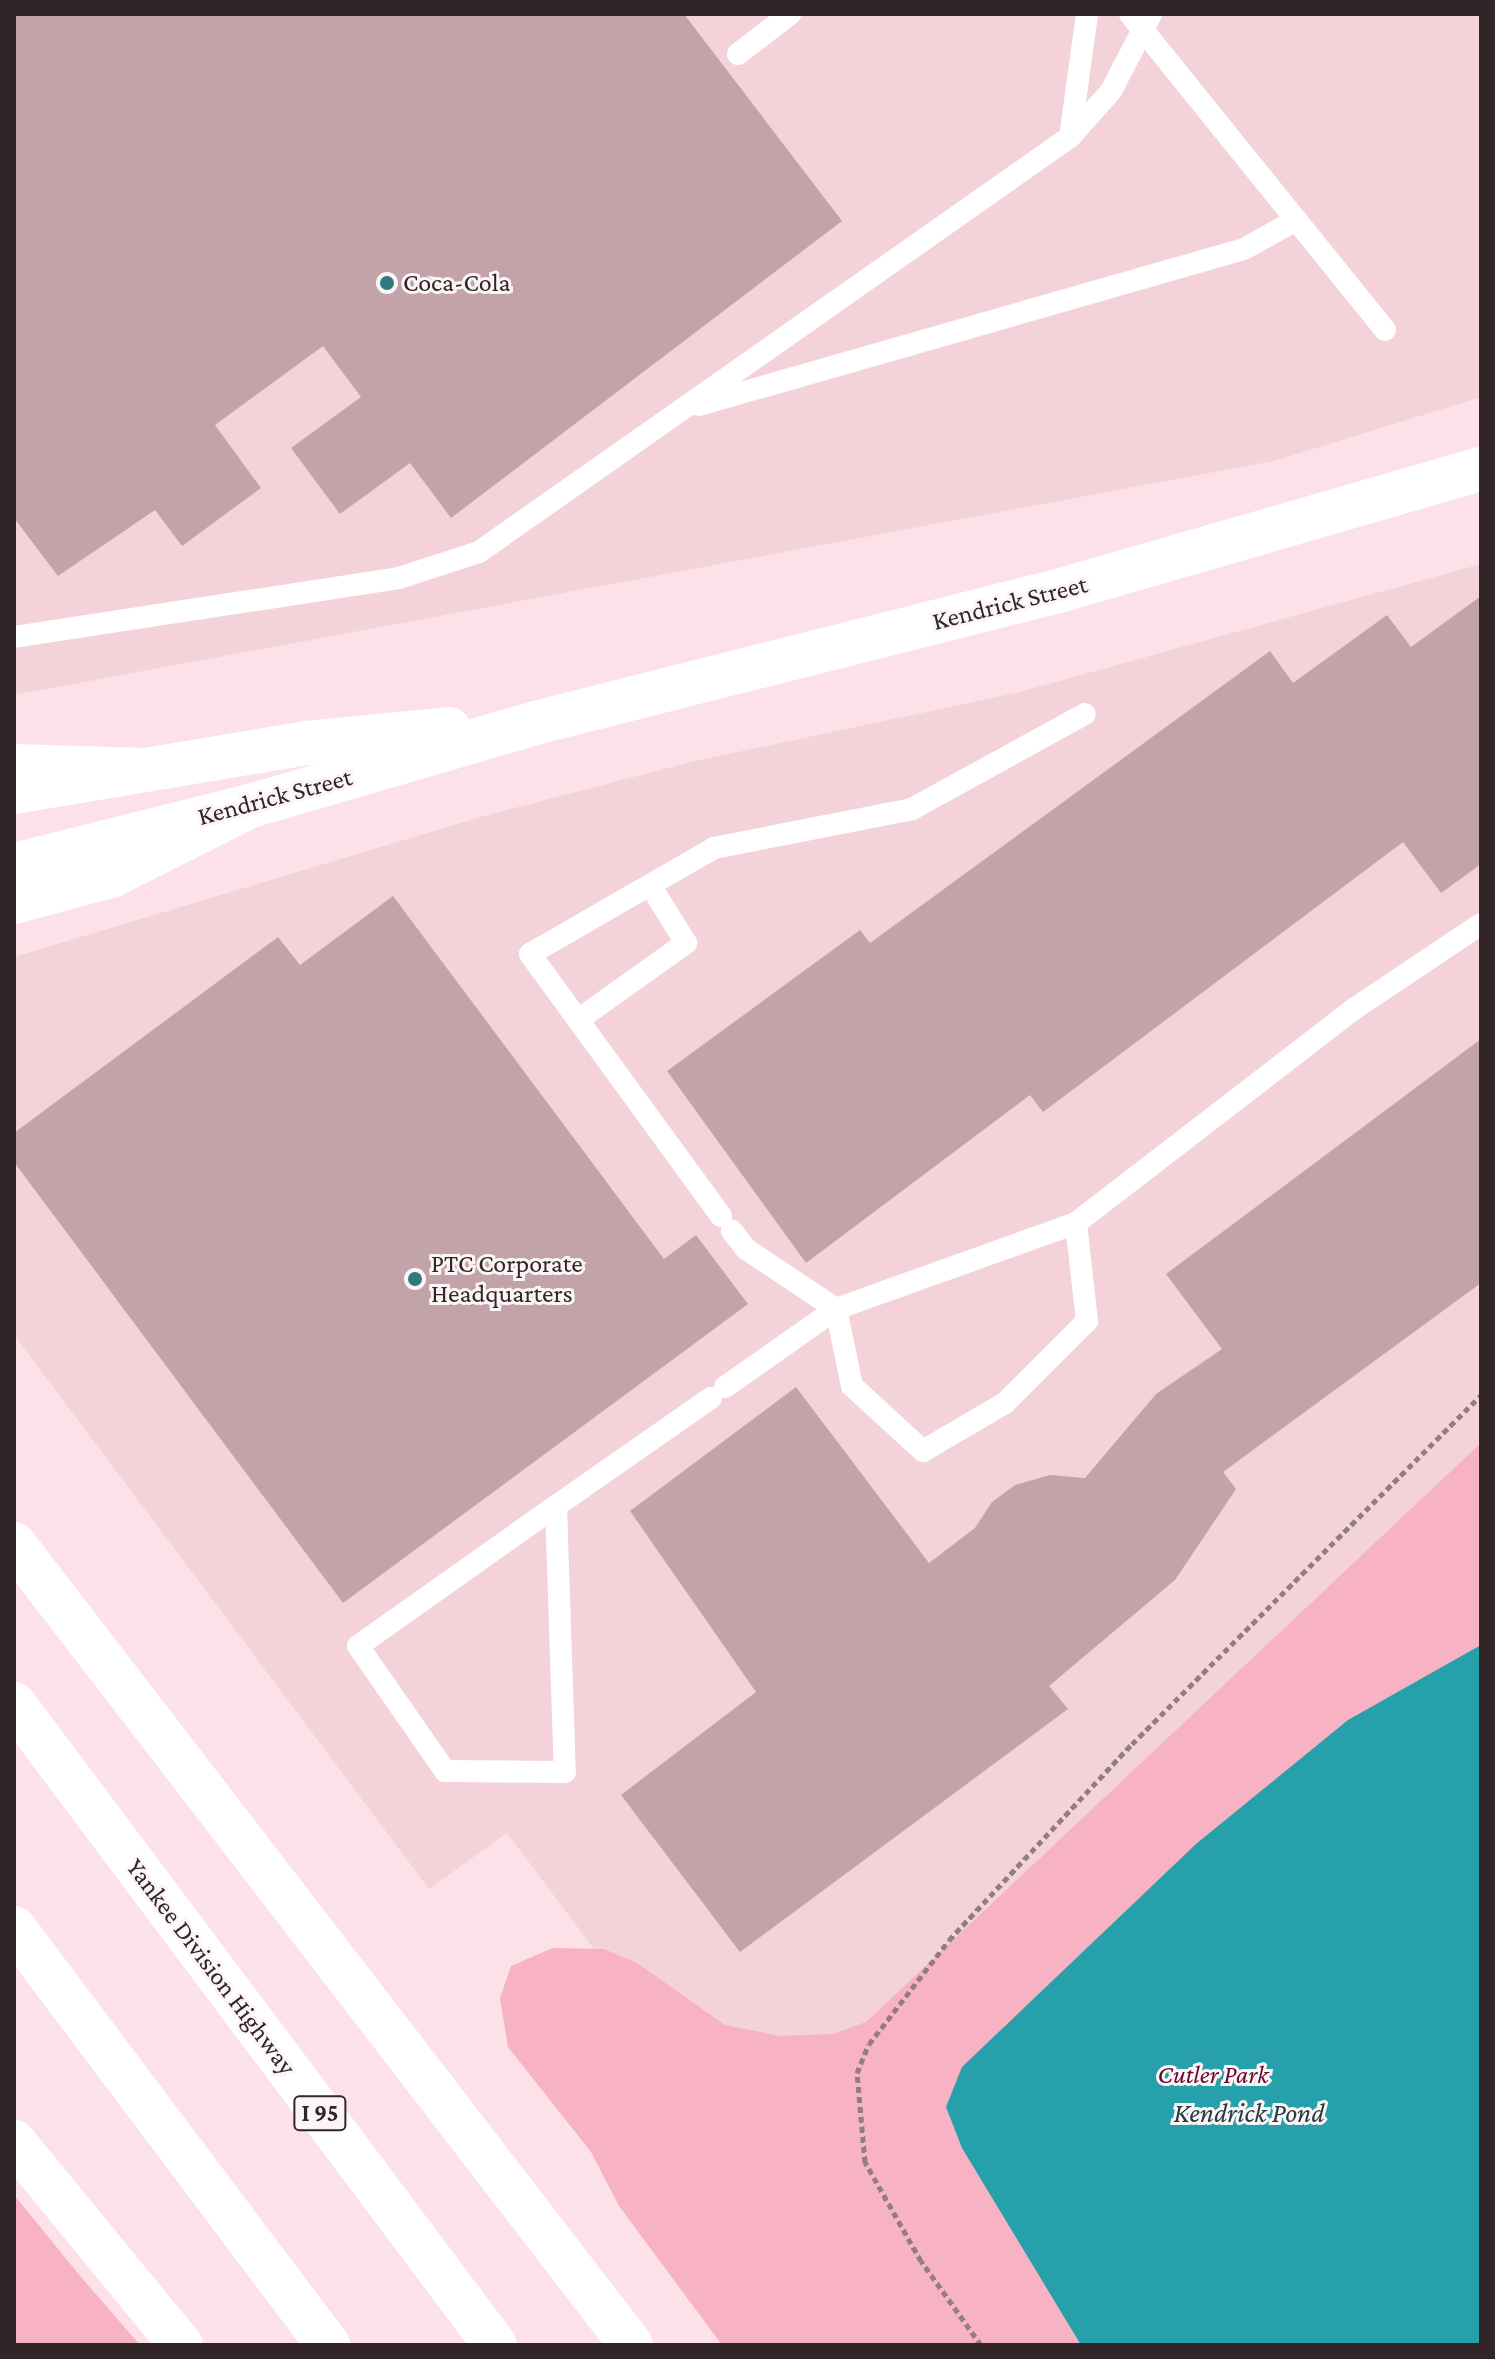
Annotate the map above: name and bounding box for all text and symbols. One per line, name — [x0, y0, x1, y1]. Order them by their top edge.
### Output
place label: Coca-Cola — [403, 267, 511, 299]
marker: Coca-Cola — [378, 274, 396, 292]
street label: Kendrick Street — [929, 569, 1091, 637]
street label: Kendrick Street — [194, 761, 356, 833]
place label: PTC Corporate Headquarters — [431, 1248, 583, 1310]
marker: PTC Corporate Headquarters — [406, 1270, 424, 1288]
street label: Yankee Division Highway — [119, 1853, 303, 2081]
park label: Cutler Park — [1158, 2059, 1268, 2091]
road number: I 95 — [292, 2093, 348, 2133]
water label: Kendrick Pond — [1174, 2096, 1324, 2130]

